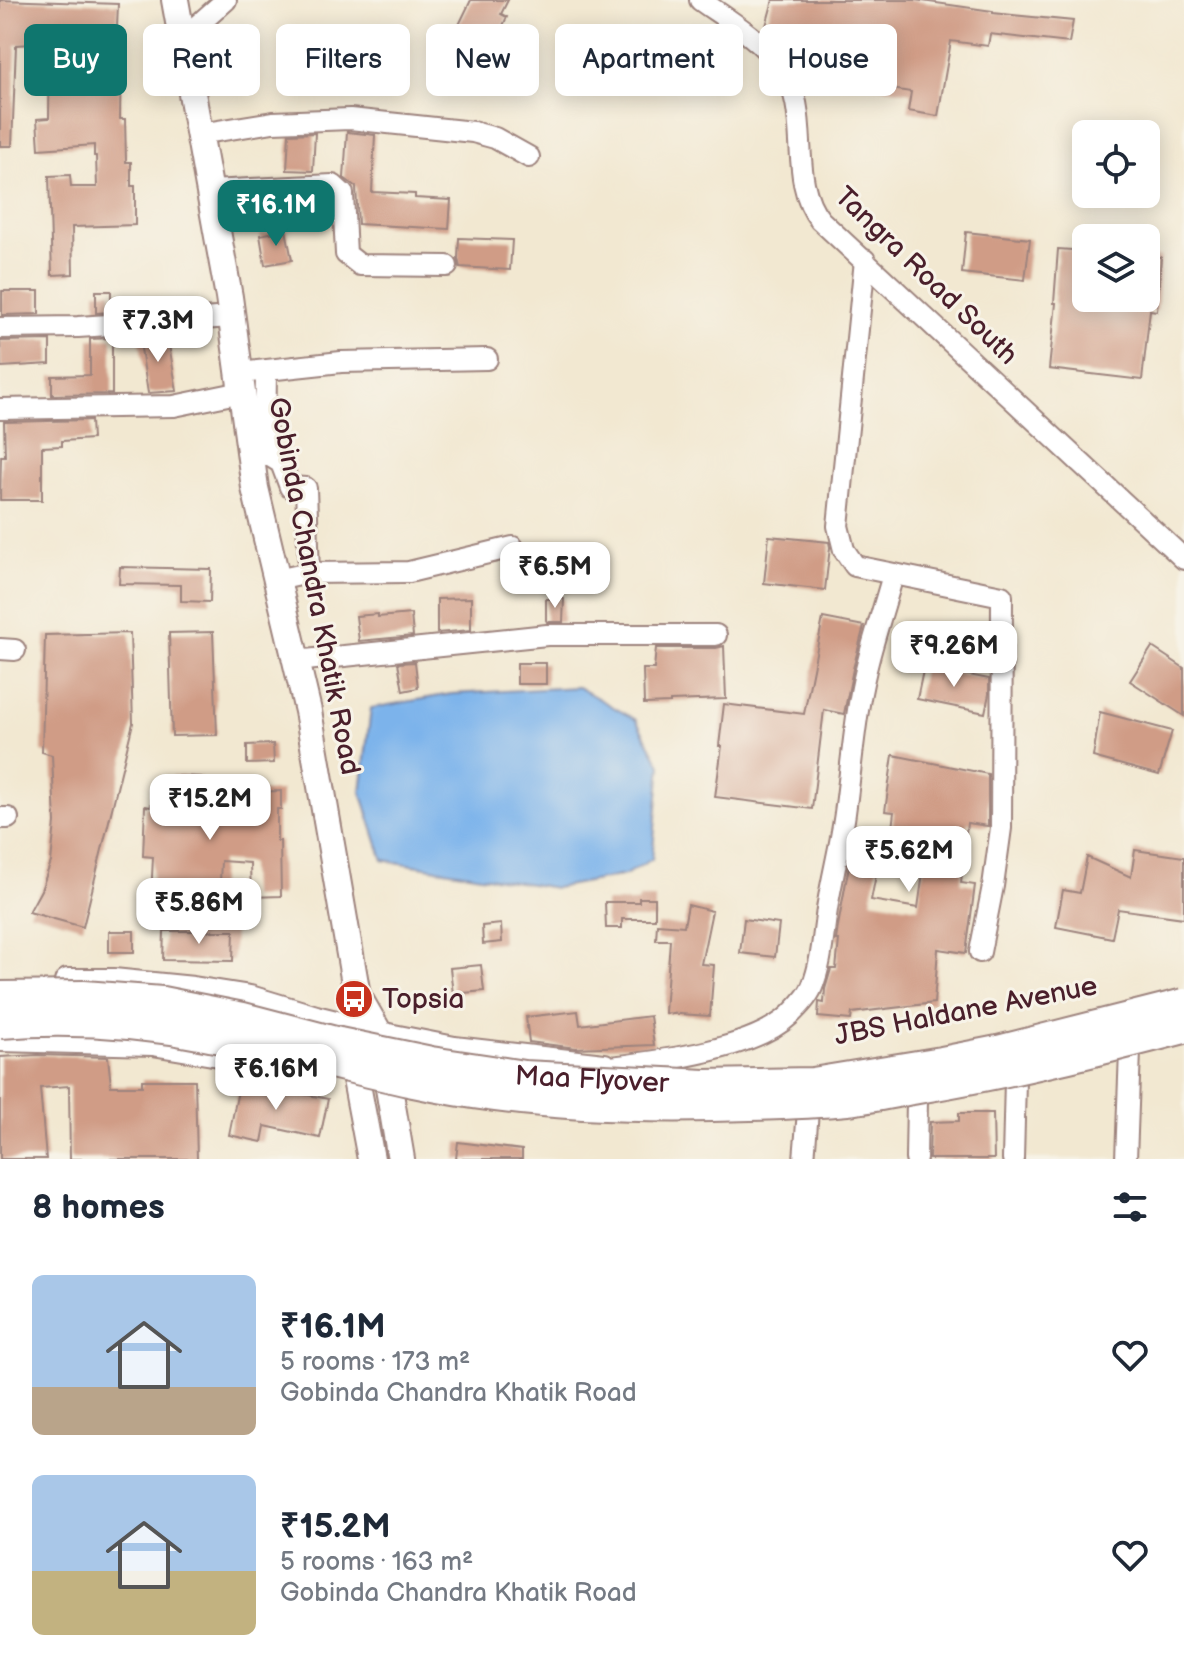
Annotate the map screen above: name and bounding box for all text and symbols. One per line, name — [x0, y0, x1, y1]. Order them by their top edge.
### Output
chip: Buy — [24, 24, 127, 96]
chip: Rent — [143, 24, 260, 96]
chip: Filters — [276, 24, 410, 96]
chip: New — [426, 24, 539, 96]
chip: Apartment — [555, 24, 743, 96]
chip: House — [759, 24, 897, 96]
map controls — [1072, 120, 1160, 312]
button: locate — [1072, 120, 1160, 208]
pin: ₹16.1M — [211, 180, 341, 248]
street label: Tangra Road South — [828, 180, 1024, 372]
text: ₹16.1M — [236, 190, 316, 221]
button: layers — [1072, 224, 1160, 312]
pin: ₹7.3M — [102, 296, 214, 364]
text: ₹7.3M — [122, 306, 194, 337]
street label: Gobinda Chandra Khatik Road — [261, 394, 367, 778]
pin: ₹6.5M — [499, 542, 611, 610]
text: ₹6.5M — [518, 552, 592, 583]
pin: ₹9.26M — [889, 621, 1019, 689]
text: ₹9.26M — [909, 631, 999, 662]
pin: ₹15.2M — [145, 774, 275, 842]
text: ₹15.2M — [168, 784, 252, 815]
pin: ₹5.62M — [844, 826, 974, 894]
text: ₹5.62M — [864, 836, 954, 867]
pin: ₹5.86M — [134, 878, 264, 946]
text: ₹5.86M — [154, 888, 244, 919]
street label: JBS Haldane Avenue — [832, 969, 1100, 1053]
bus stop icon: Topsia — [333, 978, 375, 1020]
place label: Topsia — [382, 983, 464, 1016]
pin: ₹6.16M — [211, 1044, 341, 1112]
text: ₹6.16M — [233, 1054, 319, 1085]
street label: Maa Flyover — [514, 1059, 670, 1100]
icon: filters — [1108, 1185, 1152, 1229]
text: 8 homes — [32, 1187, 165, 1228]
text: ₹16.1M — [280, 1306, 385, 1347]
icon: home — [96, 1307, 192, 1403]
icon: heart — [1108, 1333, 1152, 1377]
text: 5 rooms · 173 m² — [280, 1347, 470, 1378]
text: Gobinda Chandra Khatik Road — [280, 1378, 637, 1409]
text: ₹15.2M — [280, 1506, 391, 1547]
icon: home — [96, 1507, 192, 1603]
icon: heart — [1108, 1533, 1152, 1577]
text: 5 rooms · 163 m² — [280, 1547, 473, 1578]
text: Gobinda Chandra Khatik Road — [280, 1578, 637, 1609]

